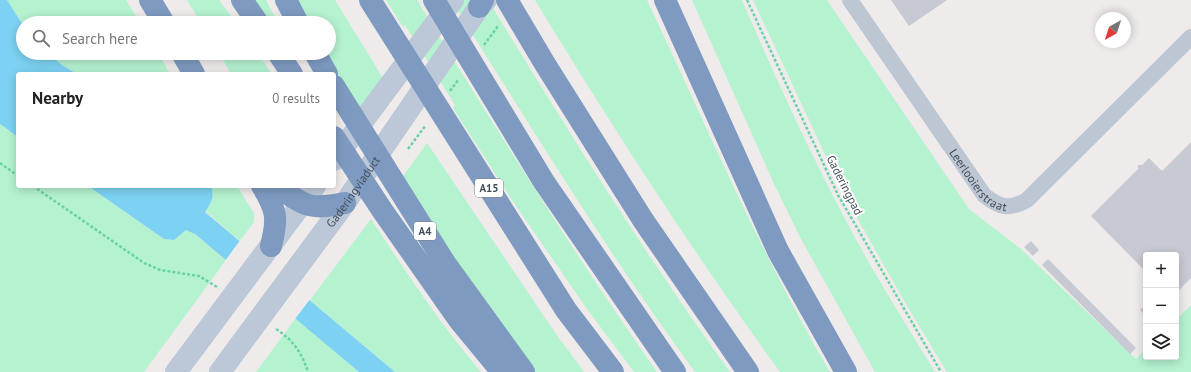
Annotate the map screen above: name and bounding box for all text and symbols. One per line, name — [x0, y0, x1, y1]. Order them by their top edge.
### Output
north arrow — [1095, 12, 1131, 48]
search box — [16, 16, 336, 60]
icon: search — [30, 27, 52, 49]
text: Search here — [62, 29, 138, 48]
text: Nearby — [32, 87, 83, 109]
text: 0 results — [272, 90, 320, 107]
street label: Leerlooierstraat — [947, 145, 1008, 214]
street label: Gaderingviaduct — [322, 153, 383, 230]
street label: Gaderingpad — [824, 153, 866, 217]
road number: A15 — [475, 179, 503, 197]
road number: A4 — [414, 222, 436, 240]
map controls — [1143, 252, 1179, 360]
button: + — [1143, 252, 1179, 288]
button: − — [1143, 288, 1179, 324]
button: layers — [1143, 324, 1179, 360]

